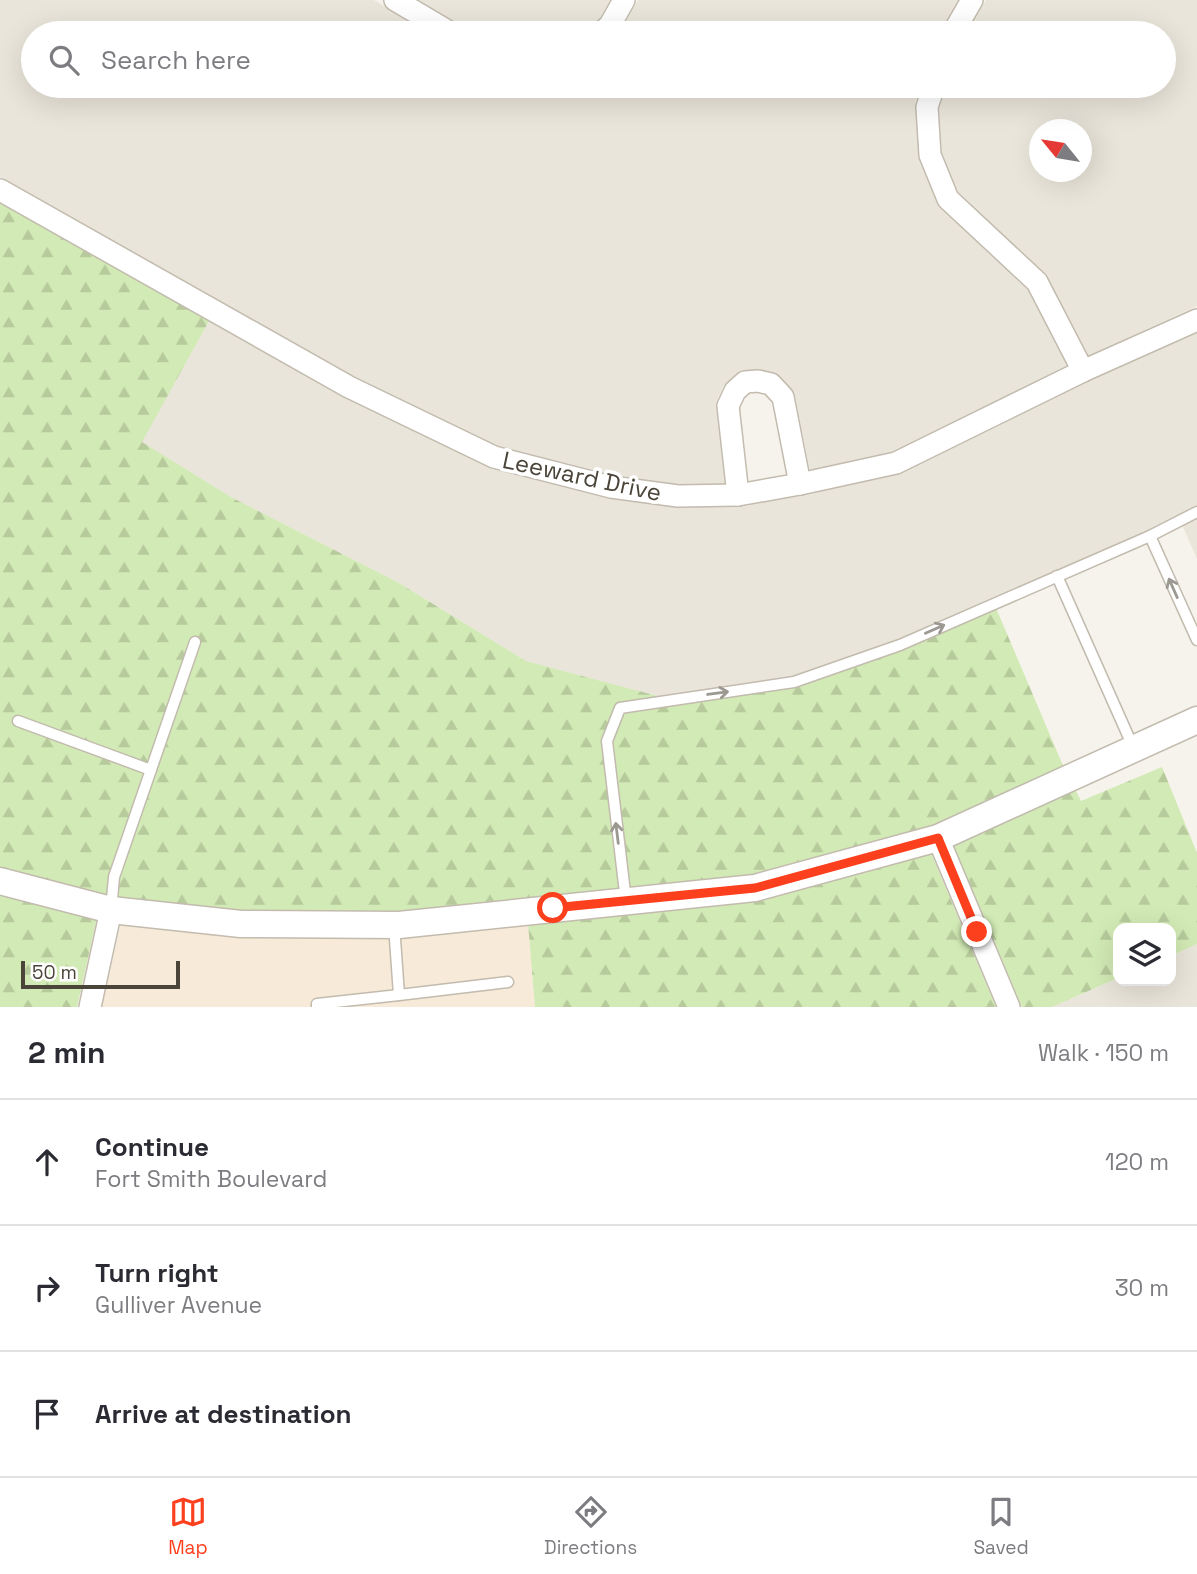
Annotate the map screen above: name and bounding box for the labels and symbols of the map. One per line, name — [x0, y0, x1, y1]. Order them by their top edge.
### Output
north arrow — [1029, 119, 1092, 182]
street label: Leeward Drive — [500, 444, 664, 508]
one-way arrow — [1166, 578, 1180, 599]
one-way arrow — [924, 622, 946, 635]
one-way arrow — [706, 686, 729, 699]
one-way arrow — [611, 822, 624, 845]
route start — [537, 892, 568, 923]
route end — [961, 916, 992, 947]
scale bar — [21, 958, 180, 990]

